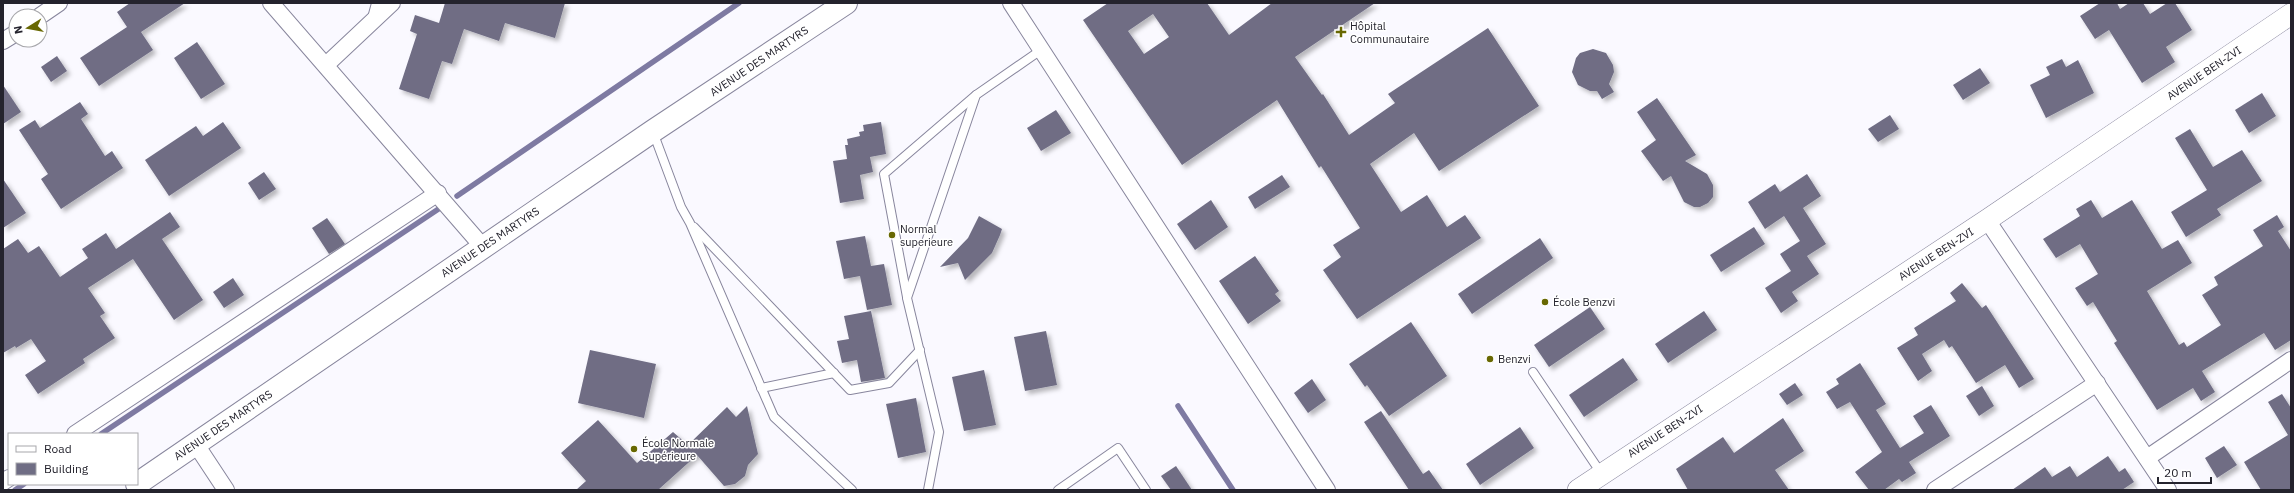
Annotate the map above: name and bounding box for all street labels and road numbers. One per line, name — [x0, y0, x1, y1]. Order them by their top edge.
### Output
street label: AVENUE DES MARTYRS — [707, 23, 811, 99]
street label: AVENUE BEN-ZVI — [2164, 43, 2244, 103]
street label: AVENUE DES MARTYRS — [438, 204, 542, 280]
street label: AVENUE BEN-ZVI — [1896, 225, 1976, 283]
street label: AVENUE DES MARTYRS — [171, 387, 275, 463]
street label: AVENUE BEN-ZVI — [1625, 402, 1705, 460]

